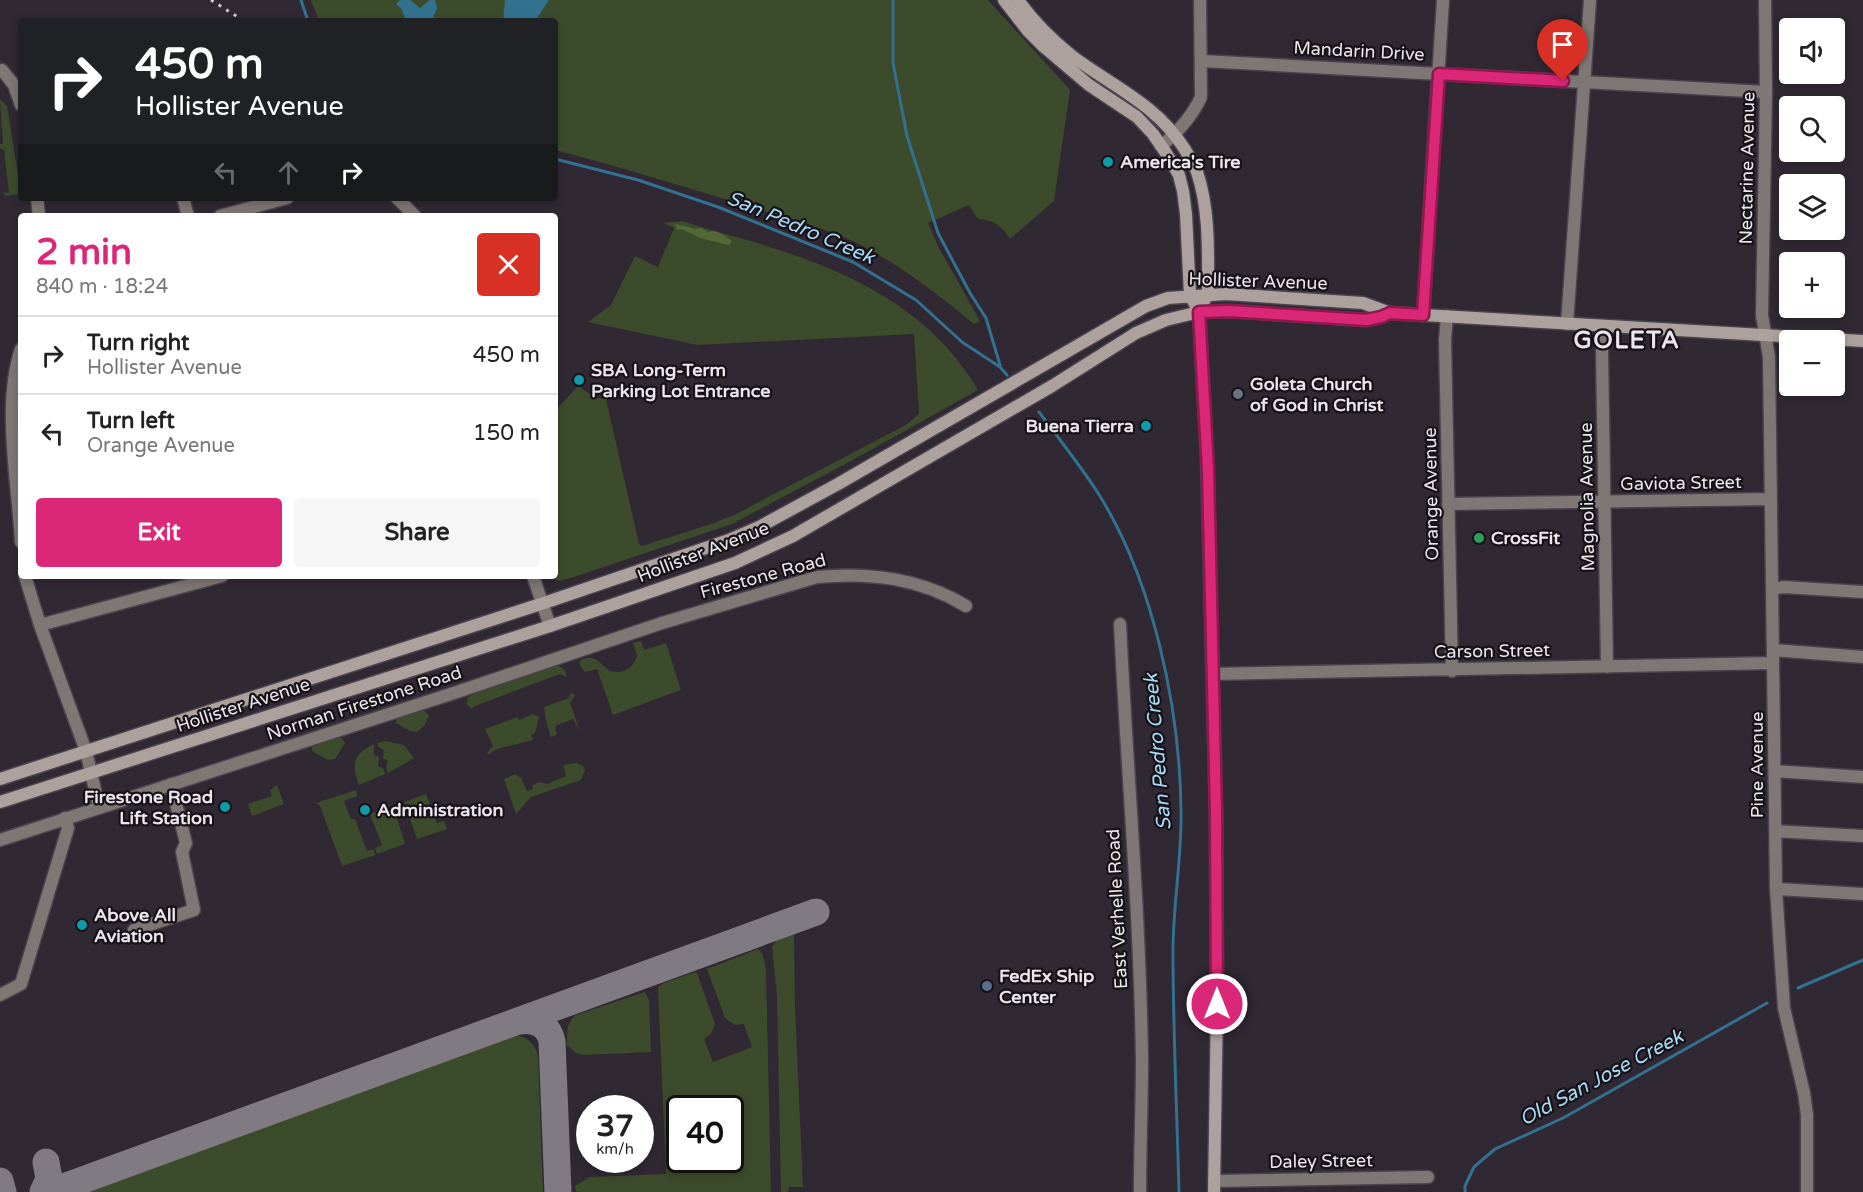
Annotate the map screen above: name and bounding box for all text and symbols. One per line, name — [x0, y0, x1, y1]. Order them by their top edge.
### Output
map controls — [1779, 18, 1845, 396]
button: sound — [1779, 18, 1845, 84]
pin — [1537, 19, 1588, 81]
icon: arrive — [1546, 28, 1579, 61]
street label: Mandarin Drive — [1293, 37, 1425, 65]
text: 450 m — [135, 39, 264, 90]
icon: right — [36, 42, 114, 120]
text: Hollister Avenue — [135, 90, 344, 123]
street label: Nectarine Avenue — [1735, 92, 1759, 244]
button: search — [1779, 96, 1845, 162]
place label: America's Tire — [1120, 151, 1241, 173]
marker: America's Tire — [1101, 155, 1115, 169]
icon: left — [209, 156, 242, 189]
icon: ahead — [272, 156, 305, 189]
icon: right — [335, 156, 368, 189]
button: layers — [1779, 174, 1845, 240]
water label: San Pedro Creek — [723, 186, 880, 271]
text: 2 min — [36, 231, 132, 274]
button: close — [477, 233, 540, 296]
button: + — [1779, 252, 1845, 318]
street label: Hollister Avenue — [1188, 268, 1328, 294]
text: 840 m · 18:24 — [36, 275, 168, 299]
district label: GOLETA — [1574, 326, 1680, 355]
text: Turn right — [87, 330, 189, 356]
button: − — [1779, 330, 1845, 396]
icon: right — [36, 339, 69, 372]
text: 450 m — [473, 342, 540, 368]
text: Hollister Avenue — [87, 356, 242, 380]
place label: SBA Long-Term Parking Lot Entrance — [591, 359, 770, 402]
marker: SBA Long-Term Parking Lot Entrance — [572, 373, 586, 387]
place label: Goleta Church of God in Christ — [1250, 373, 1384, 416]
marker: Goleta Church of God in Christ — [1231, 387, 1245, 401]
text: Turn left — [87, 408, 175, 434]
place label: Buena Tierra — [1025, 415, 1134, 437]
icon: left — [36, 417, 69, 450]
marker: Buena Tierra — [1139, 419, 1153, 433]
text: 150 m — [473, 420, 540, 446]
street label: Magnolia Avenue — [1575, 422, 1599, 572]
street label: Orange Avenue — [1419, 427, 1443, 561]
text: Orange Avenue — [87, 434, 235, 458]
street label: Gaviota Street — [1620, 471, 1742, 495]
button: Exit — [36, 498, 282, 567]
button: Share — [294, 498, 540, 567]
street label: Hollister Avenue — [634, 517, 772, 587]
place label: CrossFit — [1491, 527, 1560, 549]
marker: CrossFit — [1472, 531, 1486, 545]
street label: Firestone Road — [698, 549, 828, 603]
street label: Carson Street — [1434, 639, 1550, 663]
street label: Norman Firestone Road — [264, 661, 464, 745]
water label: San Pedro Creek — [1139, 670, 1177, 831]
street label: Hollister Avenue — [173, 673, 313, 737]
street label: Pine Avenue — [1746, 712, 1768, 818]
place label: Firestone Road Lift Station — [84, 786, 213, 829]
place label: Administration — [377, 799, 504, 821]
marker: Firestone Road Lift Station — [218, 800, 232, 814]
marker: Administration — [358, 803, 372, 817]
street label: East Verhelle Road — [1102, 828, 1132, 990]
place label: Above All Aviation — [94, 904, 176, 947]
marker: Above All Aviation — [75, 918, 89, 932]
place label: FedEx Ship Center — [999, 965, 1094, 1008]
position arrow — [1185, 972, 1249, 1036]
marker: FedEx Ship Center — [980, 979, 994, 993]
water label: Old San Jose Creek — [1515, 1024, 1689, 1131]
speed limit sign: 40 — [666, 1095, 744, 1173]
text: 37 — [596, 1108, 634, 1145]
text: km/h — [596, 1140, 634, 1158]
street label: Daley Street — [1269, 1149, 1373, 1173]

